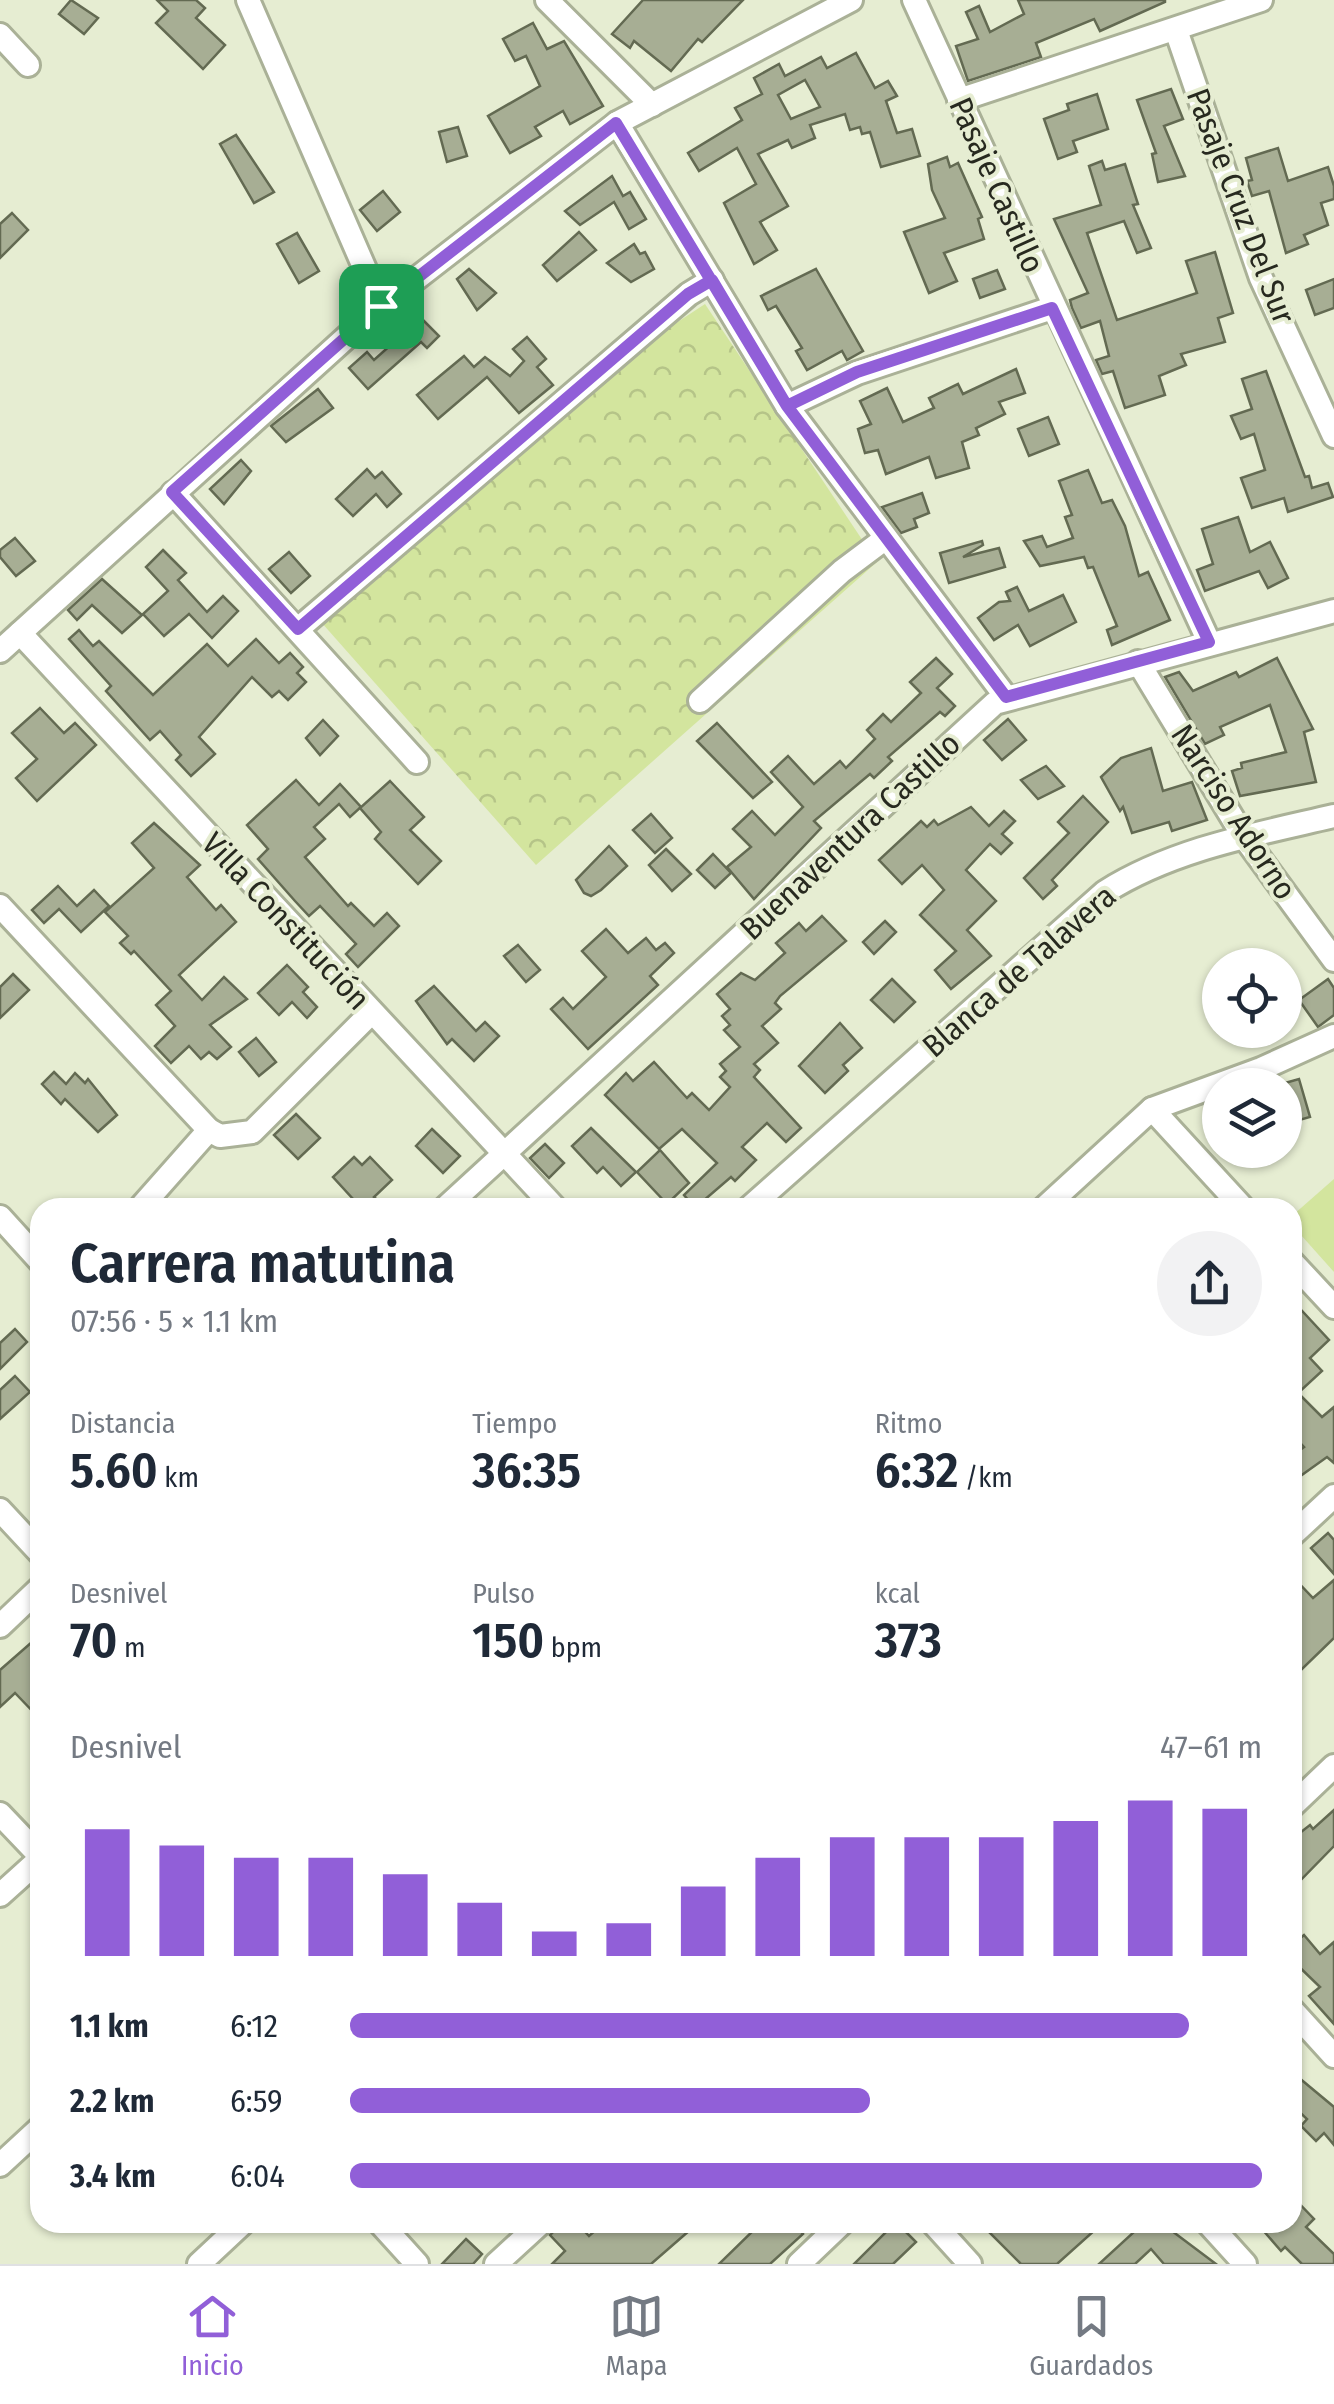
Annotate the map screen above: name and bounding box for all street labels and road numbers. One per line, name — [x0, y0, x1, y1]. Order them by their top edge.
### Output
street label: Pasaje Cruz Del Sur — [1179, 83, 1303, 329]
street label: Pasaje Castillo — [941, 91, 1053, 279]
street label: Narciso Adorno — [1163, 717, 1305, 907]
street label: Buenaventura Castillo — [732, 724, 968, 948]
street label: Villa Constitución — [194, 825, 378, 1017]
street label: Blanca de Talavera — [915, 877, 1123, 1065]

